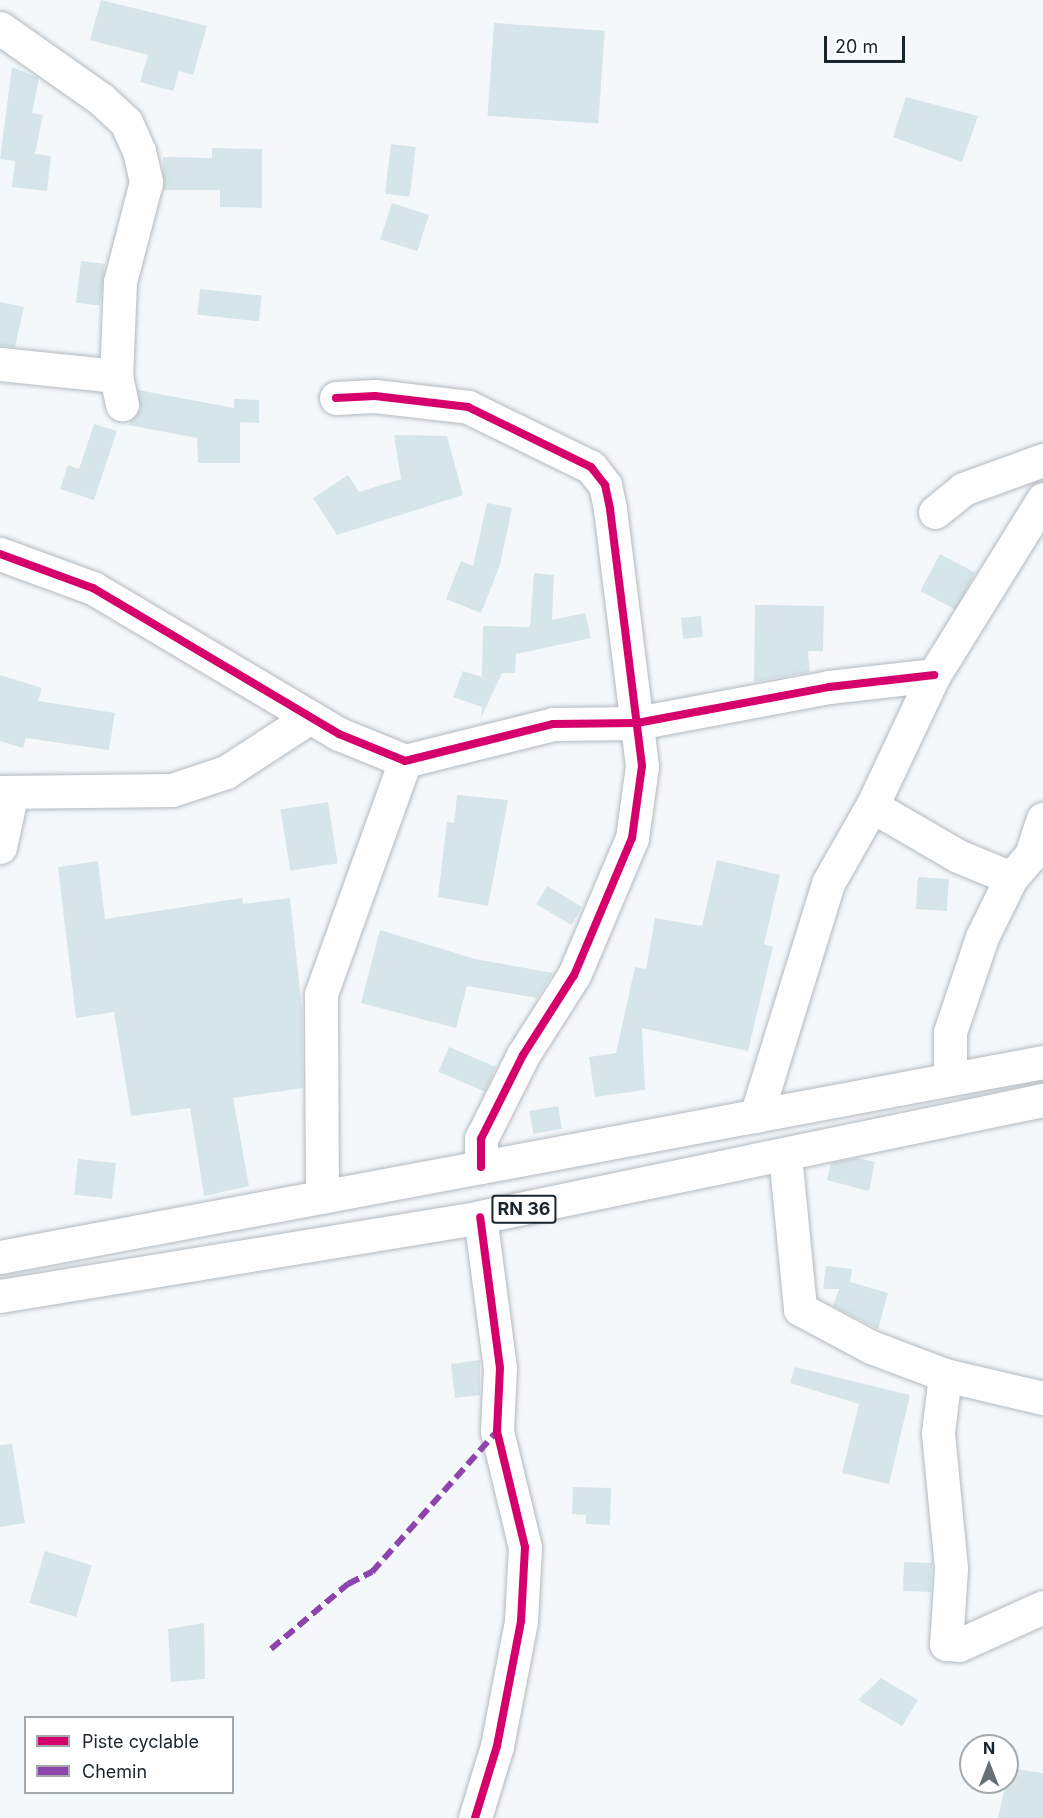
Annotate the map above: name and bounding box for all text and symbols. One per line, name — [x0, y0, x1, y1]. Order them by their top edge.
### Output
scale bar — [827, 24, 908, 62]
text: 20 m — [835, 36, 878, 57]
road number: RN 36 — [491, 1194, 557, 1224]
legend — [24, 1716, 234, 1794]
text: Piste cyclable — [82, 1731, 199, 1752]
north arrow — [959, 1734, 1019, 1794]
text: N — [983, 1738, 995, 1758]
text: Chemin — [82, 1761, 147, 1782]

